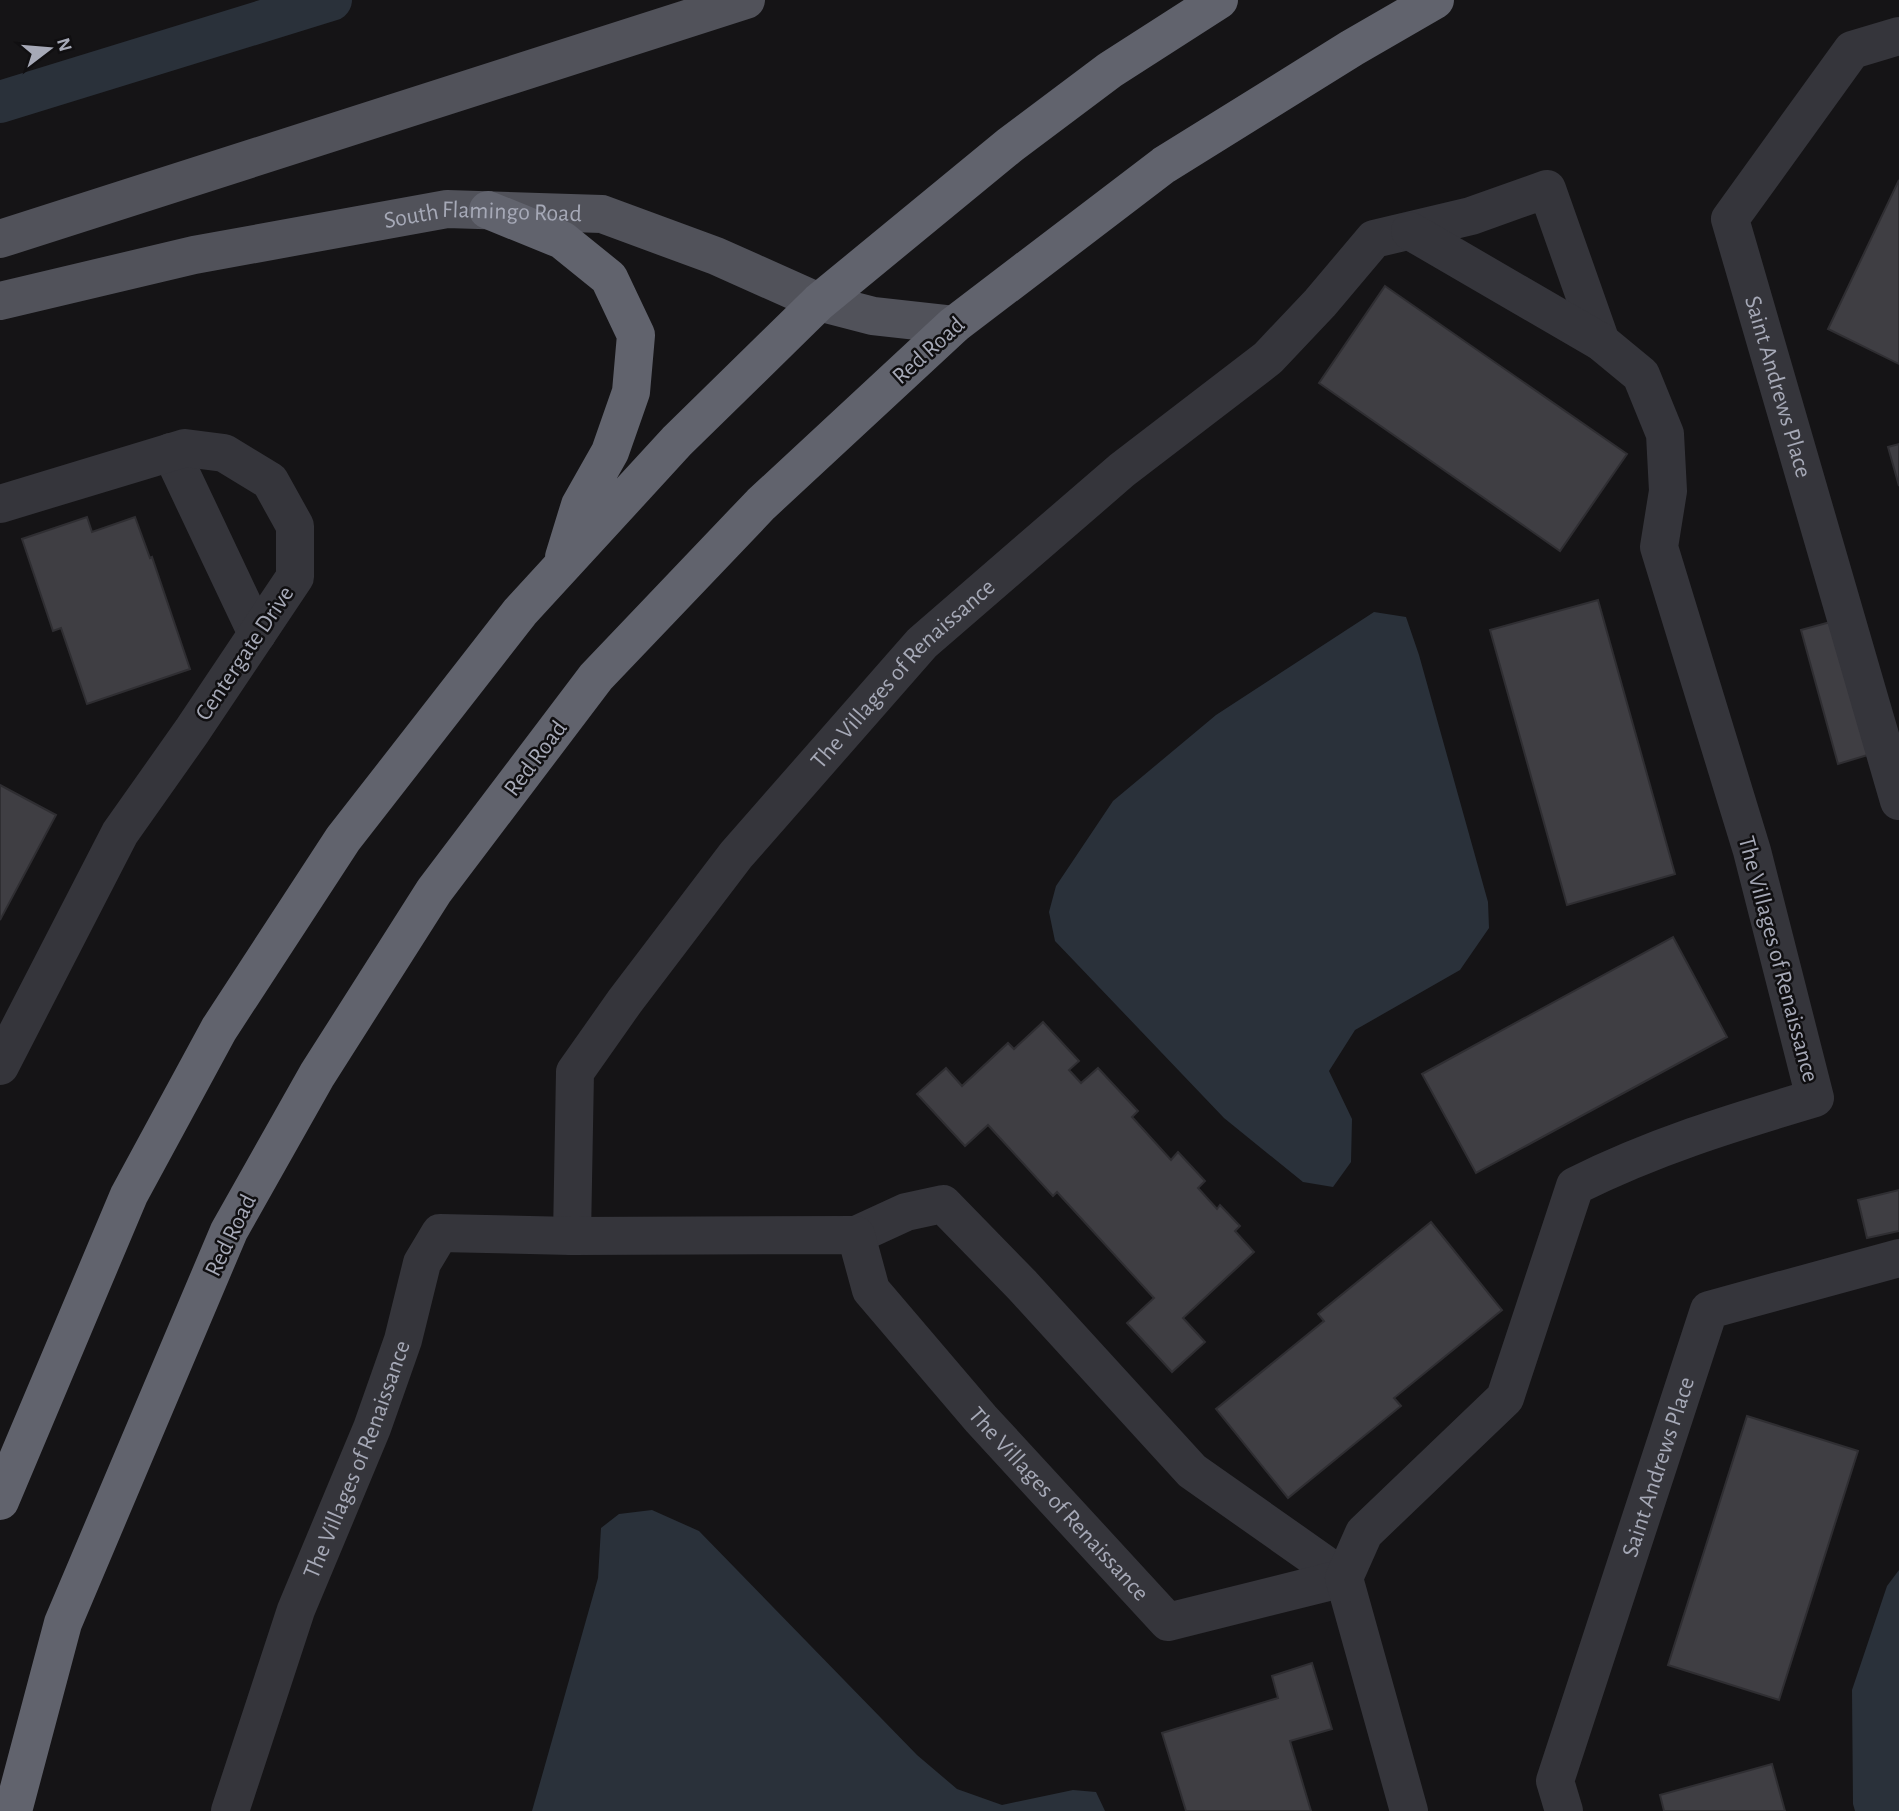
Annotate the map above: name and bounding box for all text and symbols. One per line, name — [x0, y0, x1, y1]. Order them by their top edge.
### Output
north arrow — [14, 14, 84, 84]
text: N — [53, 36, 75, 54]
street label: South Flamingo Road — [382, 198, 582, 233]
street label: Saint Andrews Place — [1740, 293, 1815, 480]
street label: Red Road — [888, 312, 969, 389]
street label: The Villages of Renaissance — [807, 575, 1000, 773]
street label: Centergate Drive — [191, 582, 298, 725]
street label: Red Road — [500, 716, 572, 801]
street label: The Villages of Renaissance — [1734, 834, 1822, 1085]
street label: Red Road — [201, 1191, 261, 1280]
street label: The Villages of Renaissance — [300, 1337, 415, 1582]
street label: Saint Andrews Place — [1618, 1374, 1699, 1560]
street label: The Villages of Renaissance — [963, 1403, 1153, 1606]

